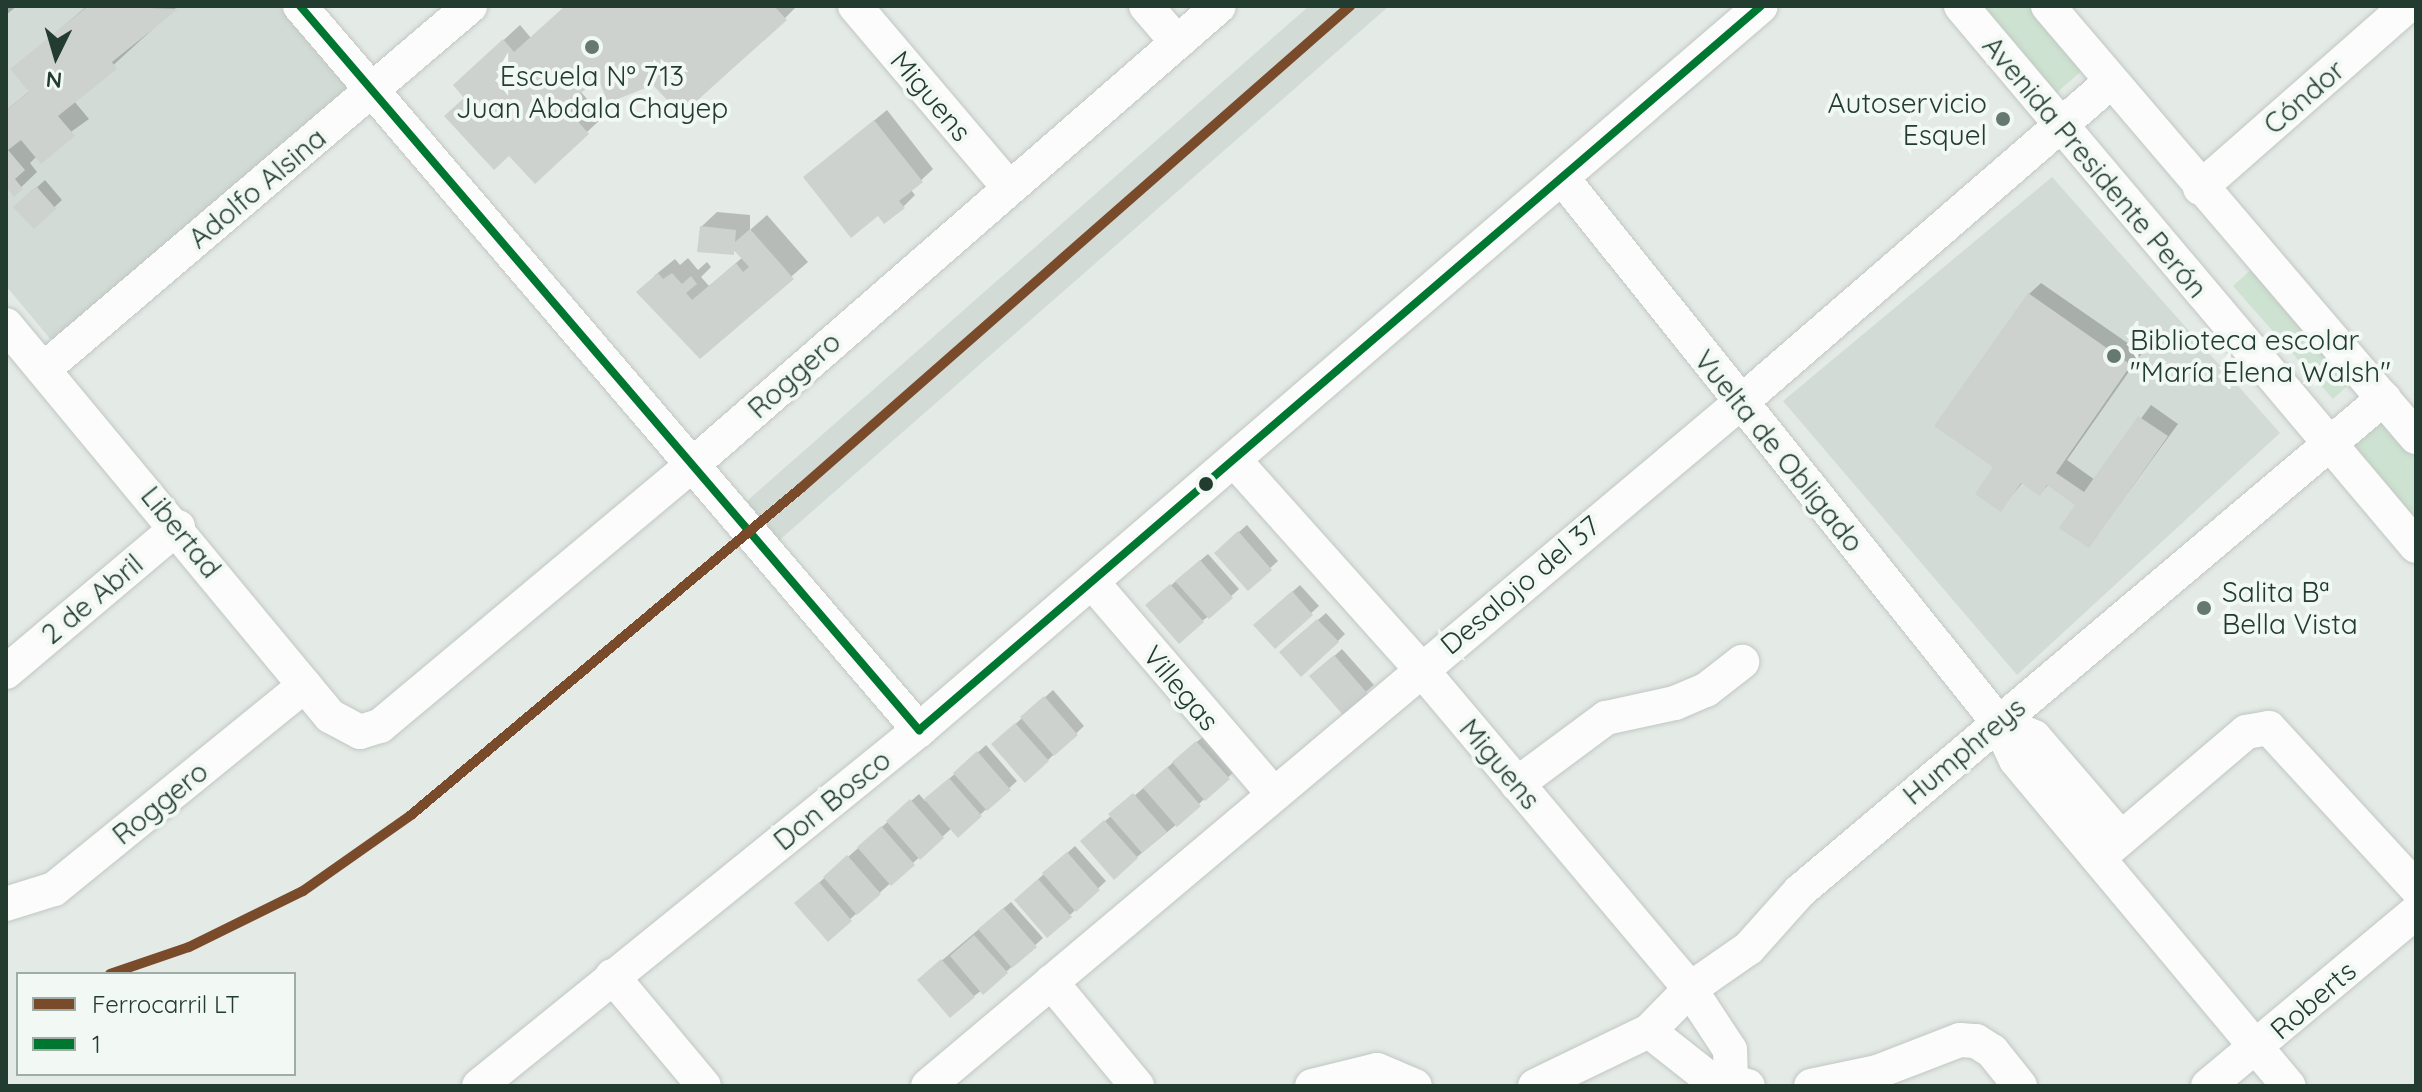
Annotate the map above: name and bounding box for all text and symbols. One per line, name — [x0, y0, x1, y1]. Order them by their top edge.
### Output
north arrow — [16, 16, 96, 96]
street label: Avenida Presidente Perón — [1976, 29, 2214, 305]
marker: Escuela N° 713 Juan Abdala Chayep — [583, 38, 601, 56]
street label: Miguens — [884, 44, 978, 148]
street label: Cóndor — [2257, 53, 2351, 141]
place label: Escuela N° 713 Juan Abdala Chayep — [456, 59, 728, 125]
text: N — [45, 65, 63, 95]
place label: Autoservicio Esquel — [1828, 86, 1987, 152]
marker: Autoservicio Esquel — [1994, 110, 2012, 128]
street label: Adolfo Alsina — [182, 121, 332, 255]
place label: Biblioteca escolar "María Elena Walsh" — [2130, 323, 2391, 389]
street label: Roggero — [741, 325, 847, 425]
street label: Vuelta de Obligado — [1687, 343, 1871, 559]
marker: Biblioteca escolar "María Elena Walsh" — [2105, 347, 2123, 365]
unlabelled marker — [1198, 476, 1214, 492]
street label: Libertad — [134, 480, 228, 584]
street label: Desalojo del 37 — [1434, 509, 1606, 661]
street label: 2 de Abril — [35, 547, 149, 651]
place label: Salita Bª Bella Vista — [2222, 575, 2358, 641]
marker: Salita Bª Bella Vista — [2193, 597, 2215, 619]
street label: Villegas — [1136, 639, 1226, 737]
street label: Humphreys — [1896, 690, 2032, 812]
street label: Miguens — [1453, 712, 1547, 816]
street label: Don Bosco — [767, 743, 897, 857]
street label: Roggero — [106, 754, 214, 852]
street label: Roberts — [2263, 954, 2363, 1046]
legend — [16, 972, 296, 1076]
text: Ferrocarril LT — [92, 989, 240, 1019]
text: 1 — [92, 1029, 101, 1059]

